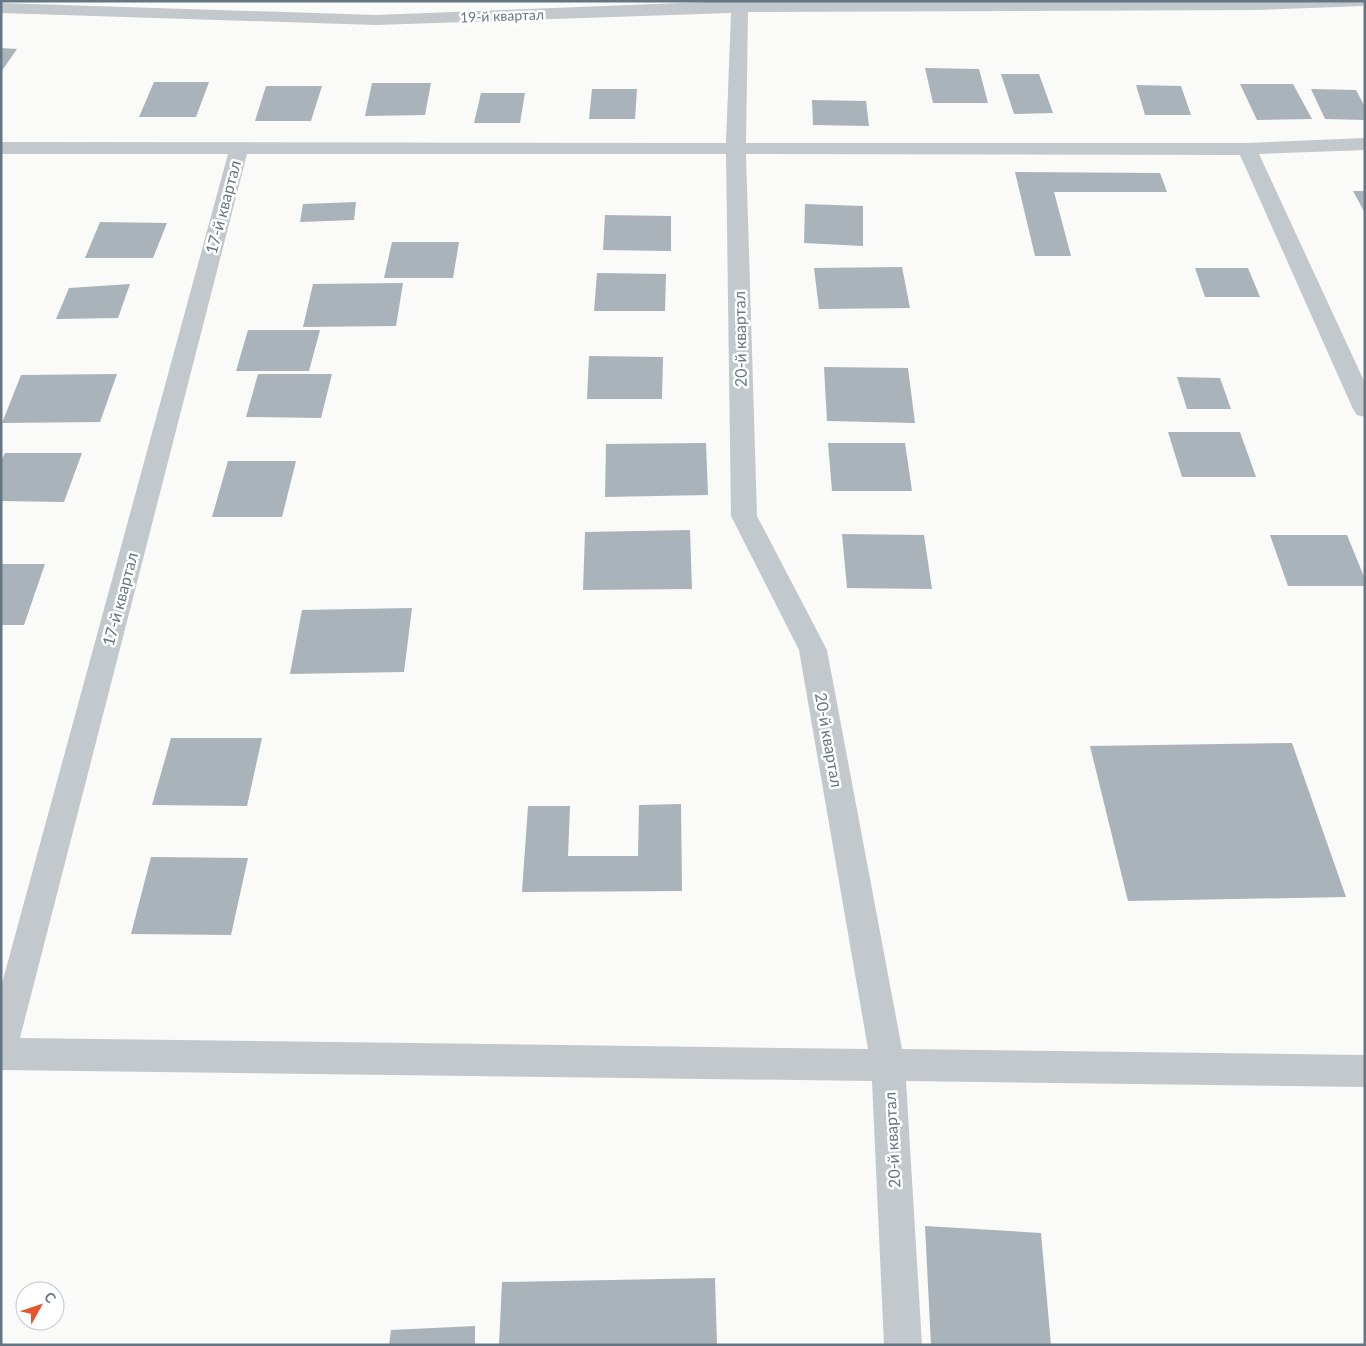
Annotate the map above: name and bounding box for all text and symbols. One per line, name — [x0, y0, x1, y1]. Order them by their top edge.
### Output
street label: 19-й квартал — [460, 6, 544, 25]
street label: 17-й квартал — [201, 158, 244, 256]
street label: 20-й квартал — [729, 291, 750, 387]
street label: 17-й квартал — [98, 550, 141, 648]
street label: 20-й квартал — [812, 691, 847, 789]
street label: 20-й квартал — [880, 1092, 904, 1188]
north arrow — [15, 1281, 65, 1331]
text: С — [41, 1288, 60, 1307]

